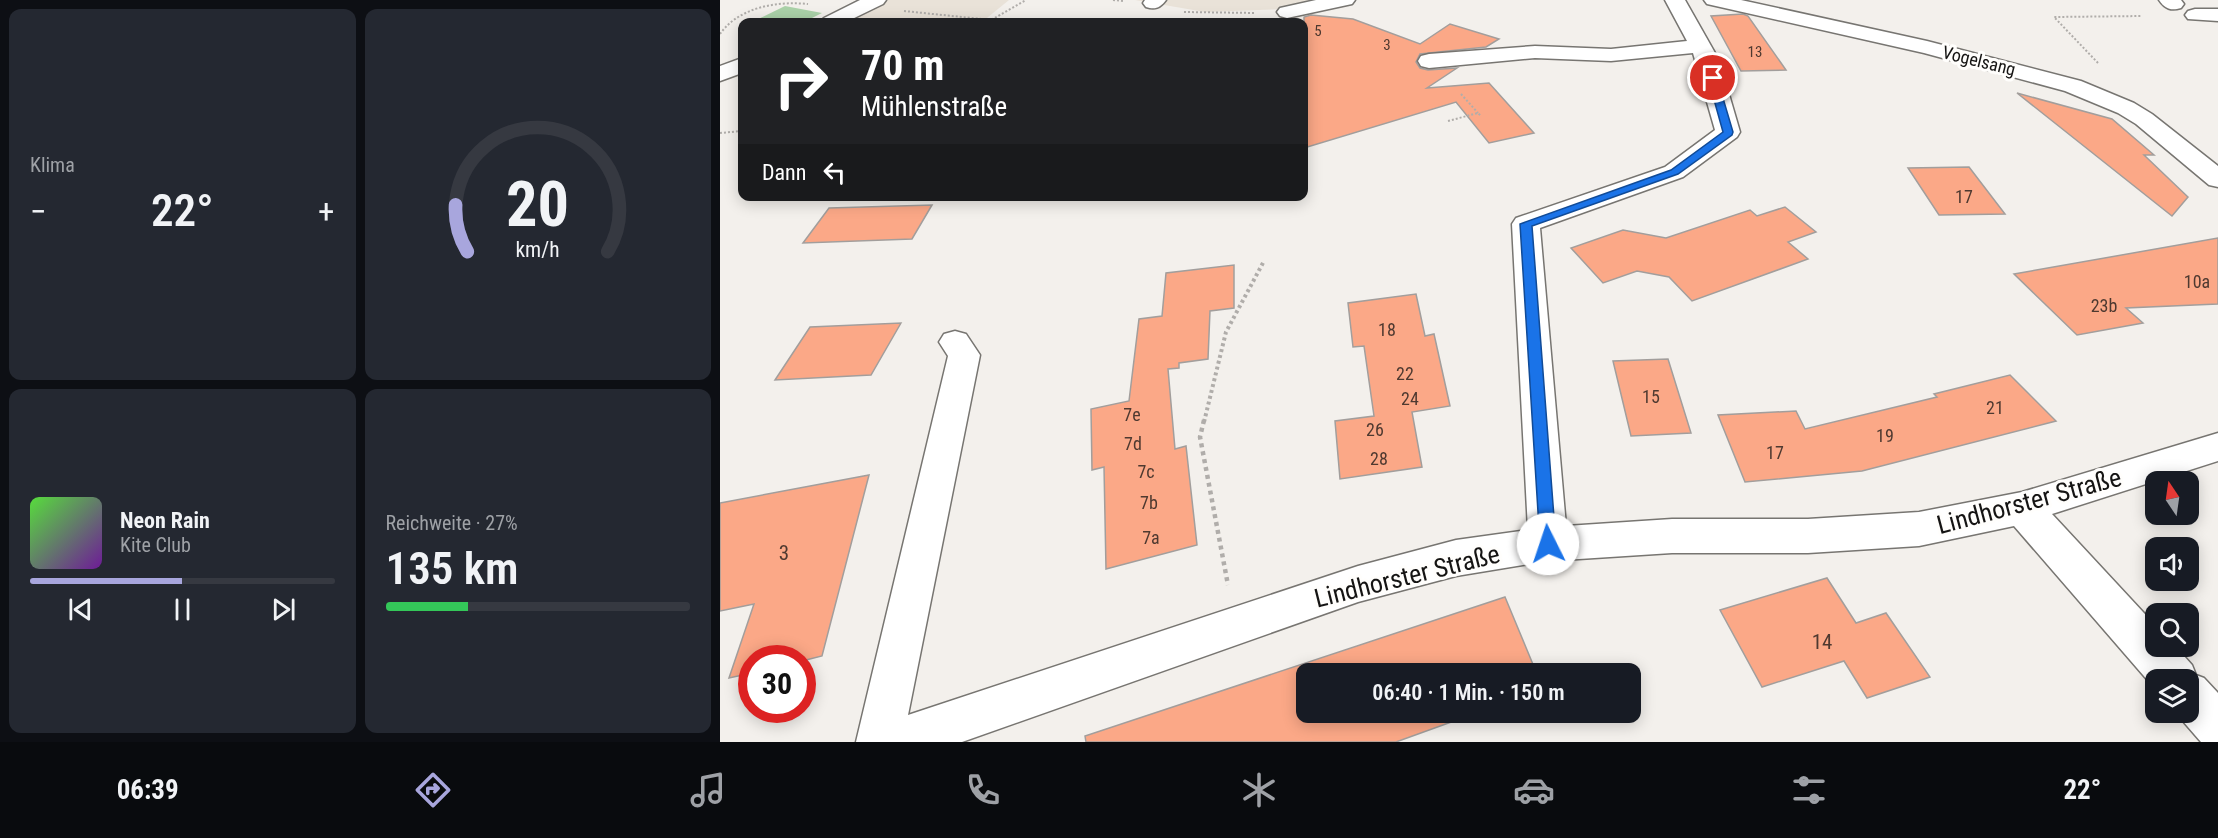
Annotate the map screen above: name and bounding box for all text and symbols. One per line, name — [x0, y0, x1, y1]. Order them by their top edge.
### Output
house number: 5 — [1314, 22, 1322, 40]
house number: 3 — [1383, 36, 1391, 54]
text: 70 m — [861, 41, 944, 90]
street label: Vogelsang — [1940, 41, 2018, 80]
icon: right — [762, 42, 840, 120]
house number: 13 — [1748, 43, 1762, 61]
pin — [1687, 52, 1738, 103]
icon: arrive — [1696, 61, 1729, 94]
text: Mühlenstraße — [861, 91, 1007, 123]
text: Klima — [30, 153, 75, 177]
icon: left — [818, 156, 851, 189]
text: Dann — [762, 160, 806, 185]
text: 20 — [506, 168, 569, 241]
text: 22° — [151, 184, 214, 237]
house number: 17 — [1955, 186, 1973, 207]
text: − — [30, 192, 47, 231]
text: + — [318, 192, 334, 231]
text: km/h — [516, 237, 560, 262]
house number: 10a — [2184, 271, 2210, 292]
house number: 23b — [2091, 295, 2117, 316]
house number: 18 — [1378, 319, 1396, 340]
house number: 22 — [1396, 363, 1414, 384]
house number: 15 — [1642, 386, 1660, 407]
house number: 24 — [1401, 388, 1419, 409]
house number: 21 — [1986, 397, 2004, 418]
house number: 7e — [1123, 404, 1141, 425]
house number: 26 — [1366, 419, 1384, 440]
house number: 19 — [1876, 425, 1894, 446]
house number: 7d — [1124, 433, 1142, 454]
house number: 17 — [1766, 442, 1784, 463]
house number: 28 — [1370, 448, 1388, 469]
house number: 7c — [1137, 461, 1155, 482]
street label: Lindhorster Straße — [1933, 462, 2125, 540]
north arrow — [2145, 471, 2199, 525]
map controls — [2145, 471, 2199, 723]
house number: 7b — [1140, 492, 1158, 513]
text: Neon Rain — [120, 508, 210, 533]
text: Reichweite · 27% — [386, 511, 518, 535]
position arrow — [1516, 512, 1580, 576]
house number: 7a — [1142, 527, 1160, 548]
text: Kite Club — [120, 533, 191, 557]
button: sound — [2145, 537, 2199, 591]
street label: Lindhorster Straße — [1311, 538, 1503, 614]
house number: 3 — [779, 541, 789, 565]
text: 135 km — [386, 542, 519, 595]
icon: previous — [64, 593, 97, 626]
icon: pause — [166, 593, 199, 626]
icon: next — [267, 593, 300, 626]
button: search — [2145, 603, 2199, 657]
house number: 14 — [1812, 630, 1832, 654]
speed limit sign: 30 — [738, 645, 816, 723]
button: layers — [2145, 669, 2199, 723]
text: 06:40 · 1 Min. · 150 m — [1372, 680, 1565, 705]
icon: directions — [412, 769, 454, 811]
icon: music — [687, 769, 729, 811]
icon: phone — [962, 769, 1004, 811]
icon: climate — [1238, 769, 1280, 811]
icon: car — [1513, 769, 1555, 811]
icon: filters — [1788, 769, 1830, 811]
text: 06:39 — [117, 774, 179, 806]
text: 22° — [2063, 774, 2101, 806]

